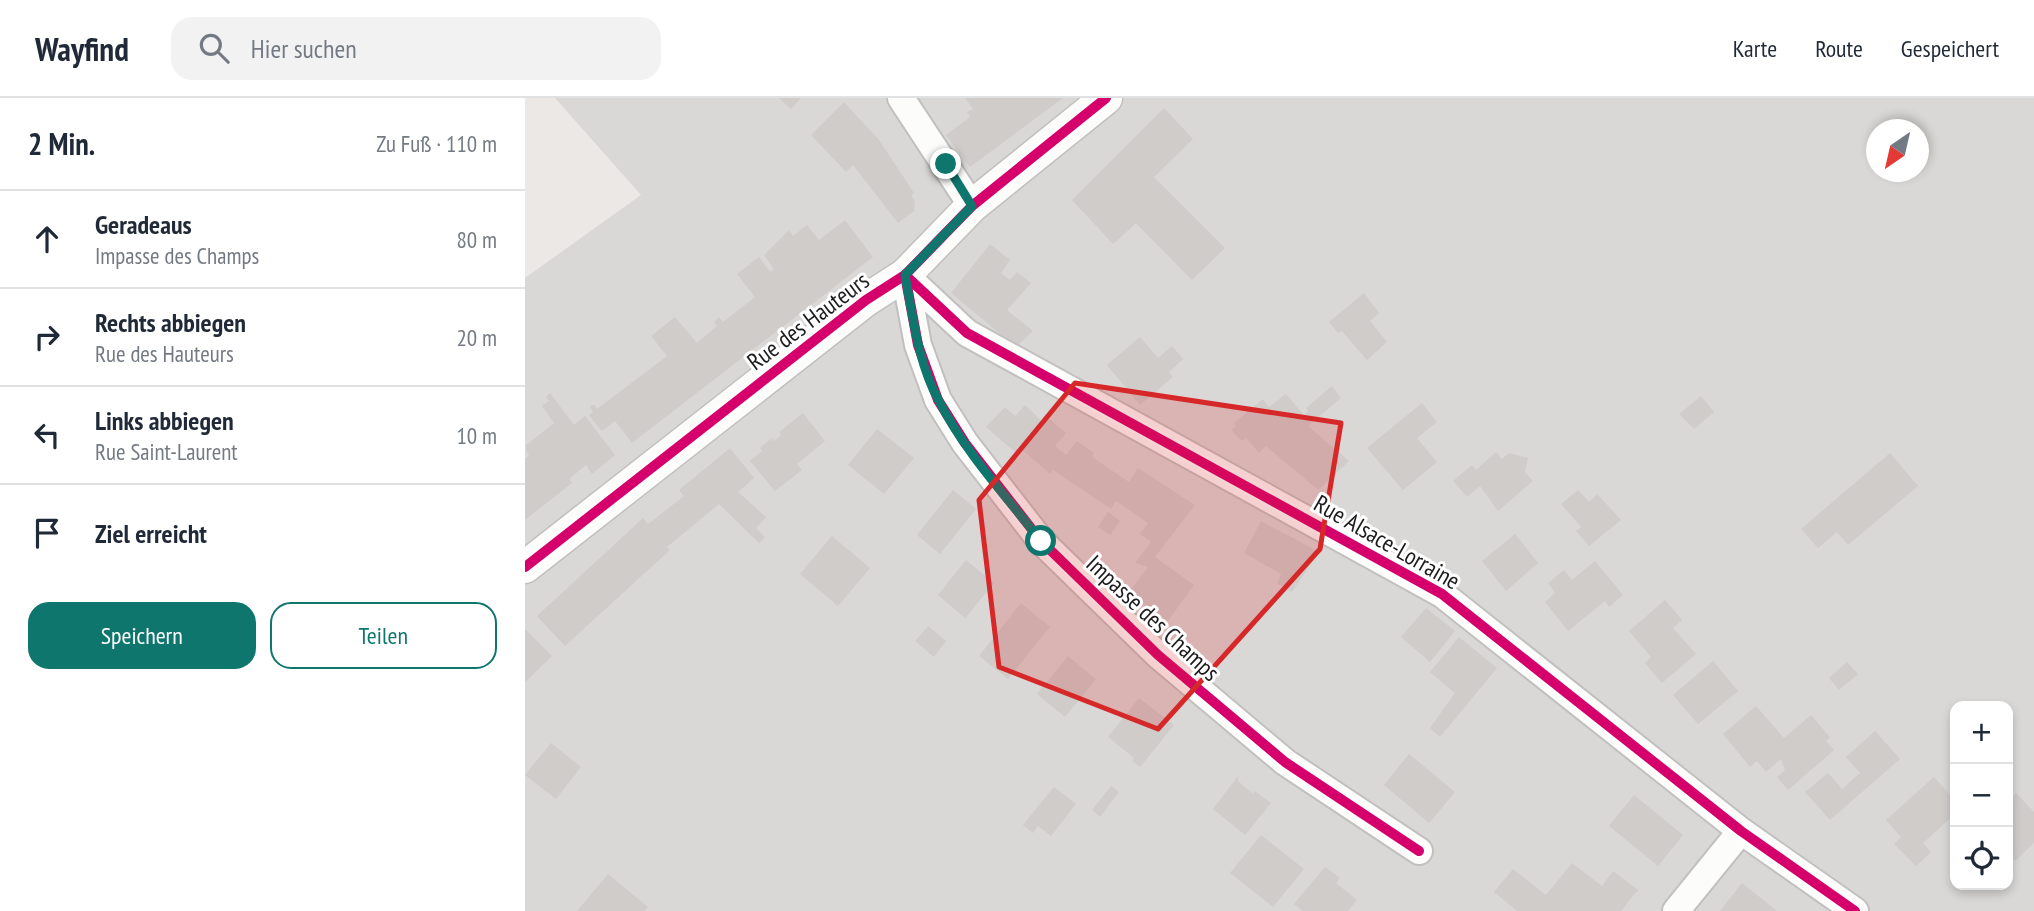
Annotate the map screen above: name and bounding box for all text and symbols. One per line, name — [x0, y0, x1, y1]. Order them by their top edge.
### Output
search box — [171, 17, 661, 80]
text: Wayfind — [35, 27, 129, 70]
icon: search — [195, 29, 233, 67]
text: Hier suchen — [251, 32, 357, 65]
text: Karte — [1733, 33, 1777, 64]
text: Route — [1815, 33, 1863, 64]
text: Gespeichert — [1901, 33, 1999, 64]
north arrow — [1866, 119, 1929, 182]
text: 2 Min. — [28, 124, 95, 163]
text: Zu Fuß · 110 m — [376, 129, 497, 158]
route end — [930, 148, 961, 179]
text: Geradeaus — [95, 208, 192, 241]
icon: ahead — [28, 220, 66, 258]
text: 80 m — [456, 225, 497, 254]
text: Impasse des Champs — [95, 241, 259, 270]
street label: Rue des Hauteurs — [741, 265, 875, 377]
text: Rechts abbiegen — [95, 306, 246, 339]
icon: right — [28, 318, 66, 356]
text: 20 m — [456, 323, 497, 352]
text: Rue des Hauteurs — [95, 339, 234, 368]
text: Links abbiegen — [95, 404, 234, 437]
icon: left — [28, 416, 66, 454]
text: 10 m — [456, 421, 497, 450]
text: Rue Saint-Laurent — [95, 437, 238, 466]
street label: Rue Alsace-Lorraine — [1308, 488, 1466, 596]
icon: arrive — [28, 514, 66, 552]
text: Ziel erreicht — [95, 517, 207, 550]
route start — [1025, 525, 1056, 556]
street label: Impasse des Champs — [1080, 548, 1226, 688]
button: Speichern — [28, 602, 256, 669]
button: Teilen — [270, 602, 497, 669]
map controls — [1950, 701, 2013, 890]
button: + — [1950, 701, 2013, 764]
button: − — [1950, 764, 2013, 827]
button: locate — [1950, 827, 2013, 890]

